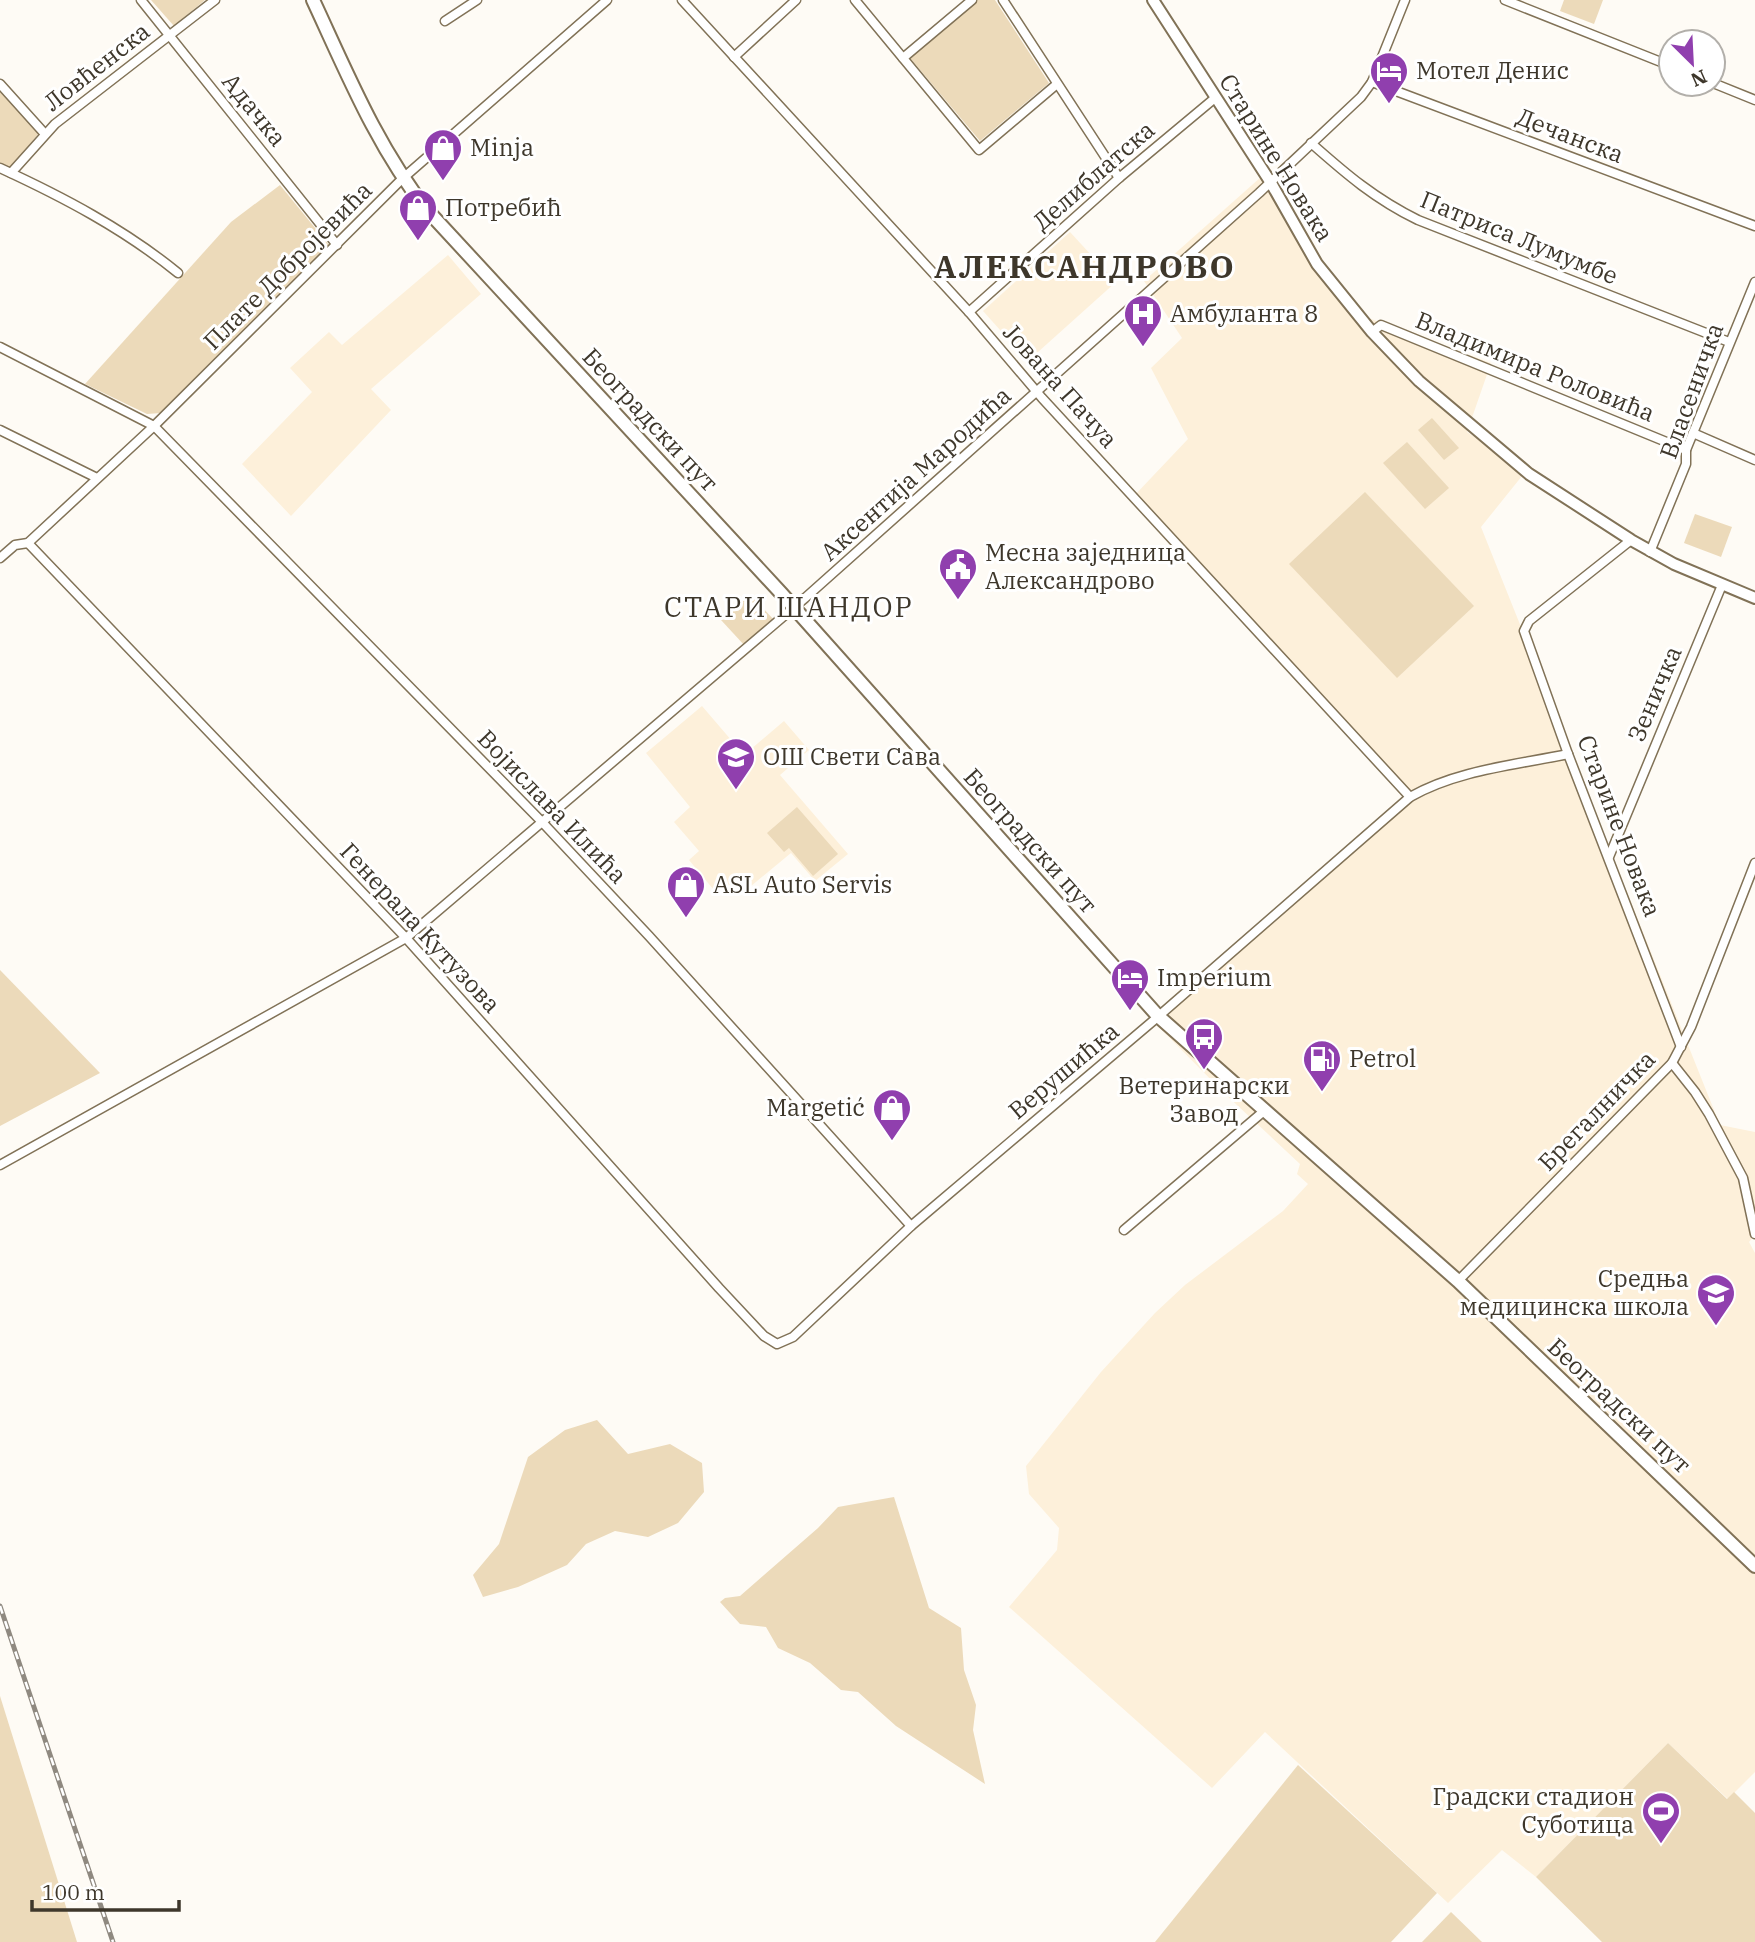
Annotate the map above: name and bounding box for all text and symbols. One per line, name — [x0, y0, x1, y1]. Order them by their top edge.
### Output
street label: Ловћенска — [37, 15, 156, 118]
north arrow — [1657, 28, 1727, 98]
hotel icon: Мотел Денис — [1368, 50, 1410, 105]
place label: Мотел Денис — [1416, 54, 1569, 86]
text: N — [1687, 65, 1711, 93]
street label: Адачка — [215, 66, 294, 153]
street label: Старине Новака — [1212, 68, 1341, 247]
street label: Дечанска — [1512, 100, 1628, 170]
street label: Делиблатска — [1026, 113, 1161, 237]
shop icon: Minja — [422, 127, 464, 182]
place label: Minja — [470, 131, 534, 163]
street label: Плате Добројевића — [196, 174, 379, 357]
street label: Патриса Лумумбе — [1416, 183, 1623, 291]
shop icon: Потребић — [397, 187, 439, 242]
place label: Потребић — [445, 191, 562, 223]
district label: АЛЕКСАНДРОВО — [934, 245, 1236, 287]
hospital icon: Амбуланта 8 — [1122, 293, 1164, 348]
place label: Амбуланта 8 — [1170, 297, 1318, 329]
street label: Владимира Роловића — [1411, 303, 1660, 429]
street label: Јована Пачуа — [996, 316, 1125, 454]
street label: Власеничка — [1652, 318, 1730, 463]
street label: Београдски пут — [576, 341, 725, 498]
street label: Аксентија Мародића — [813, 379, 1017, 567]
place label: Месна заједница Александрово — [985, 536, 1186, 596]
public building icon: Месна заједница Александрово — [937, 546, 979, 601]
district label: СТАРИ ШАНДОР — [664, 588, 914, 625]
street label: Зеничка — [1620, 641, 1689, 746]
street label: Војислава Илића — [471, 722, 634, 890]
street label: Старине Новака — [1571, 730, 1669, 921]
school or university icon: ОШ Свети Сава — [715, 736, 757, 791]
place label: ОШ Свети Сава — [763, 740, 941, 772]
street label: Београдски пут — [957, 761, 1104, 920]
street label: Генерала Кутузова — [333, 835, 508, 1019]
shop icon: ASL Auto Servis — [665, 864, 707, 919]
place label: ASL Auto Servis — [713, 868, 892, 900]
hotel icon: Imperium — [1109, 957, 1151, 1012]
place label: Imperium — [1157, 961, 1272, 993]
street label: Верушићка — [1001, 1015, 1125, 1126]
bus stop icon: Ветеринарски Завод — [1183, 1016, 1225, 1071]
fuel station icon: Petrol — [1301, 1038, 1343, 1093]
place label: Petrol — [1349, 1042, 1416, 1074]
street label: Брегалничка — [1531, 1043, 1662, 1177]
place label: Ветеринарски Завод — [1118, 1069, 1290, 1129]
shop icon: Margetić — [871, 1087, 913, 1142]
place label: Margetić — [766, 1091, 865, 1123]
place label: Средња медицинска школа — [1460, 1262, 1689, 1322]
school or university icon: Средња медицинска школа — [1695, 1272, 1737, 1327]
street label: Београдски пут — [1541, 1331, 1698, 1480]
place label: Градски стадион Суботица — [1432, 1780, 1634, 1840]
sports icon: Градски стадион Суботица — [1640, 1790, 1682, 1845]
scale bar — [32, 1868, 178, 1912]
text: 100 m — [42, 1878, 105, 1906]

